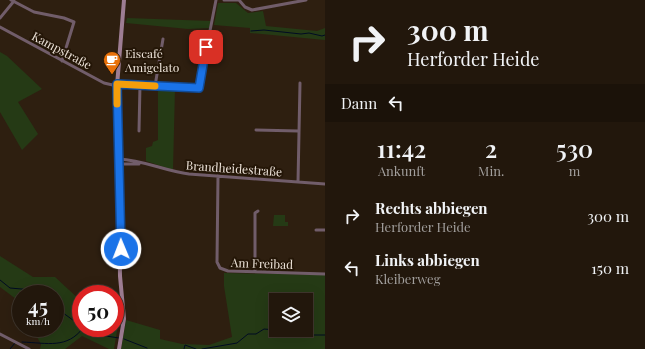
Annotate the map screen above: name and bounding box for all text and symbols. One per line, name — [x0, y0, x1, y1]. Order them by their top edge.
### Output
text: 300 m — [407, 11, 489, 48]
icon: right — [341, 16, 393, 68]
street label: Kampstraße — [29, 28, 95, 72]
pin — [189, 30, 223, 64]
icon: arrive — [195, 36, 217, 58]
place label: Eiscafé Amigelato — [124, 45, 180, 75]
text: Herforder Heide — [407, 47, 539, 71]
cafe icon: Eiscafé Amigelato — [102, 50, 122, 75]
icon: left — [385, 92, 407, 114]
text: Dann — [341, 93, 377, 113]
text: 11:42 — [377, 132, 426, 164]
text: 2 — [485, 132, 497, 164]
text: 530 — [556, 132, 593, 164]
street label: Brandheidestraße — [185, 157, 283, 179]
text: Ankunft — [378, 162, 425, 179]
text: Min. — [478, 162, 504, 179]
text: m — [569, 162, 580, 179]
text: Rechts abbiegen — [375, 198, 488, 218]
icon: right — [341, 205, 363, 227]
text: 300 m — [587, 206, 629, 226]
text: Herforder Heide — [375, 218, 471, 235]
position arrow — [100, 228, 142, 270]
text: Links abbiegen — [375, 250, 480, 270]
street label: Am Freibad — [230, 254, 293, 272]
icon: left — [341, 257, 363, 279]
text: 150 m — [591, 258, 629, 278]
text: Kleiberweg — [375, 270, 441, 287]
speed limit sign: 50 — [72, 285, 124, 337]
text: 45 — [28, 292, 48, 319]
map controls — [269, 293, 313, 337]
button: layers — [269, 293, 313, 337]
text: km/h — [26, 314, 50, 328]

